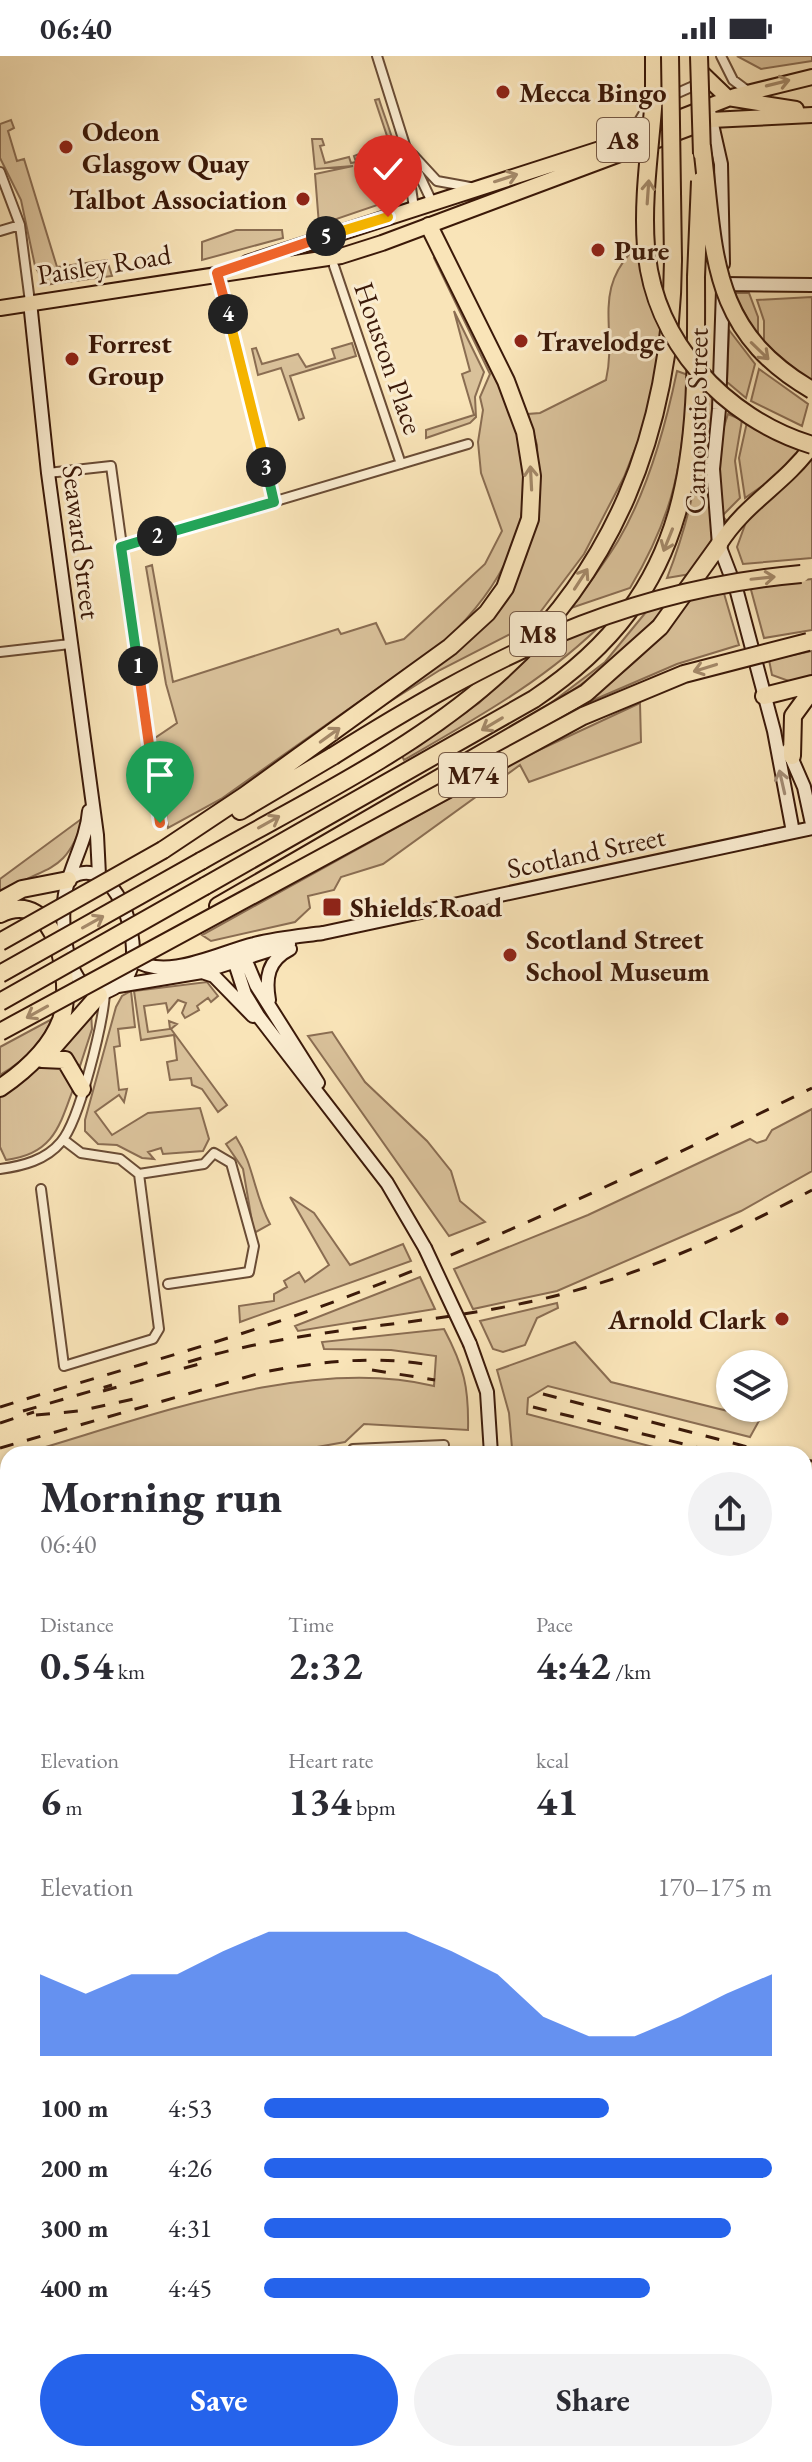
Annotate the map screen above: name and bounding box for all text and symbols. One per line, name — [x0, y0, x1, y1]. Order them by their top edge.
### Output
text: 06:40 — [40, 9, 112, 48]
place label: Mecca Bingo — [519, 74, 667, 110]
one-way arrow — [765, 75, 791, 90]
marker: Mecca Bingo — [494, 83, 512, 101]
place label: Odeon Glasgow Quay — [82, 113, 250, 181]
road number: A8 — [597, 118, 649, 162]
pin — [354, 135, 422, 217]
marker: Odeon Glasgow Quay — [57, 138, 75, 156]
icon: check — [366, 147, 410, 191]
one-way arrow — [493, 170, 519, 185]
one-way arrow — [641, 179, 656, 206]
place label: Talbot Association — [69, 181, 287, 217]
marker: Talbot Association — [294, 190, 312, 208]
pin: 5 — [306, 216, 346, 256]
text: 5 — [320, 221, 332, 250]
place label: Pure — [614, 232, 669, 268]
street label: Paisley Road — [34, 236, 174, 292]
marker: Pure — [589, 241, 607, 259]
street label: Houston Place — [346, 277, 432, 439]
pin: 4 — [208, 294, 248, 334]
text: 4 — [222, 299, 234, 328]
place label: Travelodge — [537, 323, 665, 359]
place label: Forrest Group — [88, 325, 172, 393]
street label: Carnoustie Street — [676, 327, 716, 515]
marker: Travelodge — [512, 332, 530, 350]
one-way arrow — [750, 341, 770, 360]
marker: Forrest Group — [63, 350, 81, 368]
pin: 3 — [246, 447, 286, 487]
text: 3 — [260, 452, 272, 481]
street label: Seaward Street — [55, 463, 109, 621]
one-way arrow — [523, 465, 538, 492]
pin: 2 — [137, 516, 177, 556]
text: 2 — [151, 521, 163, 550]
one-way arrow — [659, 527, 674, 552]
one-way arrow — [573, 568, 589, 591]
one-way arrow — [749, 570, 776, 585]
road number: M8 — [510, 612, 566, 656]
pin: 1 — [118, 646, 158, 686]
text: 1 — [132, 651, 144, 680]
one-way arrow — [692, 661, 718, 676]
one-way arrow — [480, 717, 504, 732]
one-way arrow — [319, 726, 341, 743]
pin — [126, 741, 194, 823]
icon: arrive — [138, 753, 182, 797]
road number: M74 — [439, 753, 507, 797]
one-way arrow — [774, 770, 789, 795]
one-way arrow — [257, 814, 280, 830]
street label: Scotland Street — [504, 818, 668, 886]
place label: Shields Road — [350, 889, 503, 925]
marker: Shields Road — [321, 896, 343, 918]
one-way arrow — [80, 914, 104, 930]
place label: Scotland Street School Museum — [526, 921, 710, 989]
marker: Scotland Street School Museum — [501, 946, 519, 964]
one-way arrow — [25, 1005, 49, 1020]
place label: Arnold Clark — [607, 1301, 767, 1337]
marker: Arnold Clark — [773, 1310, 791, 1328]
map controls — [716, 1350, 788, 1422]
button: layers — [716, 1350, 788, 1422]
text: Morning run — [40, 1468, 282, 1525]
button: share — [688, 1472, 772, 1556]
text: 06:40 — [40, 1527, 96, 1561]
text: Distance — [40, 1610, 113, 1639]
text: Time — [288, 1610, 334, 1639]
text: Pace — [536, 1610, 573, 1639]
text: 0.54 — [40, 1639, 113, 1691]
text: 2:32 — [288, 1639, 363, 1691]
text: 4:42 — [536, 1639, 611, 1691]
text: km — [113, 1657, 145, 1686]
text: /km — [611, 1657, 651, 1686]
text: Elevation — [40, 1746, 119, 1775]
text: Heart rate — [288, 1746, 373, 1775]
text: kcal — [536, 1746, 569, 1775]
text: 6 — [40, 1775, 61, 1827]
text: 134 — [288, 1775, 351, 1827]
text: 41 — [536, 1775, 578, 1827]
text: m — [61, 1793, 83, 1822]
text: bpm — [351, 1793, 396, 1822]
text: Elevation — [40, 1870, 134, 1904]
text: 170–175 m — [657, 1870, 772, 1904]
text: 100 m — [40, 2091, 108, 2125]
text: 4:53 — [168, 2091, 212, 2125]
text: 200 m — [40, 2151, 108, 2185]
text: 4:26 — [168, 2151, 212, 2185]
text: 300 m — [40, 2211, 108, 2245]
text: 4:31 — [168, 2211, 212, 2245]
text: 400 m — [40, 2271, 108, 2305]
text: 4:45 — [168, 2271, 212, 2305]
button: Save — [40, 2354, 398, 2446]
button: Share — [414, 2354, 772, 2446]

